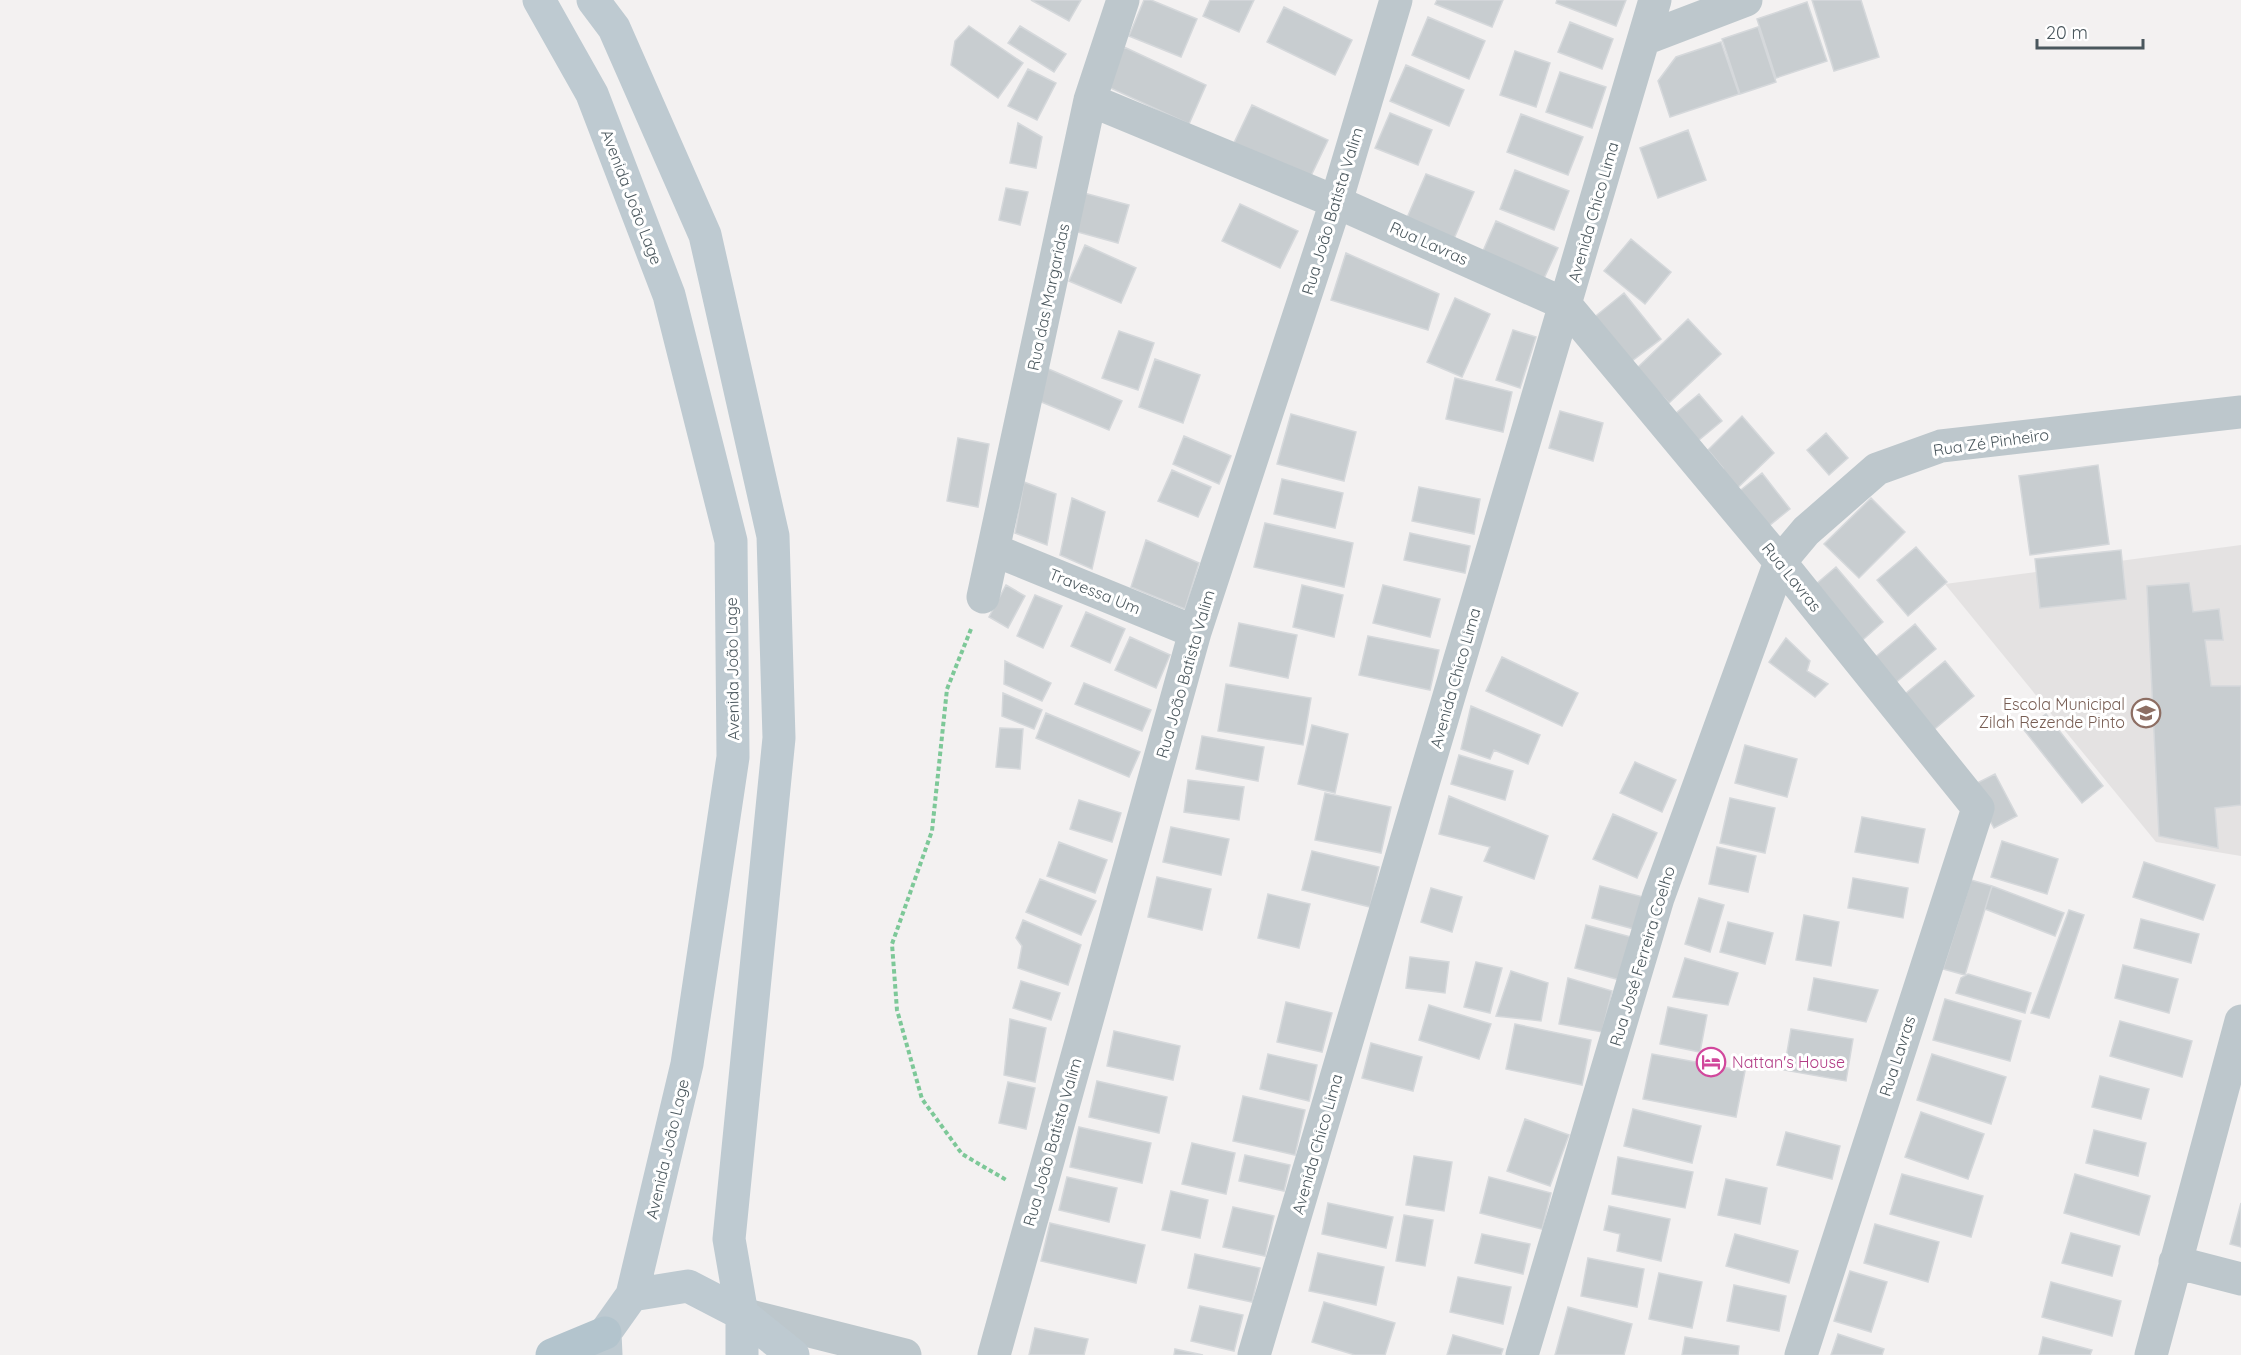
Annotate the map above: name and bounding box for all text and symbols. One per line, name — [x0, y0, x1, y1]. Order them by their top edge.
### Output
scale bar — [2037, 12, 2144, 50]
text: 20 m — [2046, 21, 2088, 44]
street label: Rua João Batista Valim — [1297, 125, 1367, 297]
street label: Avenida João Lage — [597, 127, 667, 267]
street label: Avenida Chico Lima — [1563, 139, 1623, 285]
street label: Rua Lavras — [1387, 217, 1471, 269]
street label: Rua das Margaridas — [1023, 222, 1073, 372]
street label: Rua Zé Pinheiro — [1932, 424, 2050, 460]
street label: Rua Lavras — [1758, 538, 1826, 616]
street label: Travessa Um — [1046, 564, 1144, 618]
street label: Rua João Batista Valim — [1151, 588, 1219, 760]
street label: Avenida João Lage — [721, 597, 743, 741]
street label: Avenida Chico Lima — [1425, 605, 1485, 751]
place label: Escola Municipal Zilah Rezende Pinto — [1979, 694, 2125, 732]
school or university icon: Escola Municipal Zilah Rezende Pinto — [2130, 697, 2162, 729]
street label: Rua José Ferreira Coelho — [1605, 863, 1679, 1049]
street label: Rua Lavras — [1875, 1013, 1919, 1099]
hotel icon: Nattan's House — [1695, 1046, 1727, 1078]
place label: Nattan's House — [1732, 1052, 1845, 1072]
street label: Rua João Batista Valim — [1018, 1056, 1086, 1228]
street label: Avenida Chico Lima — [1287, 1071, 1347, 1217]
street label: Avenida João Lage — [641, 1077, 693, 1221]

